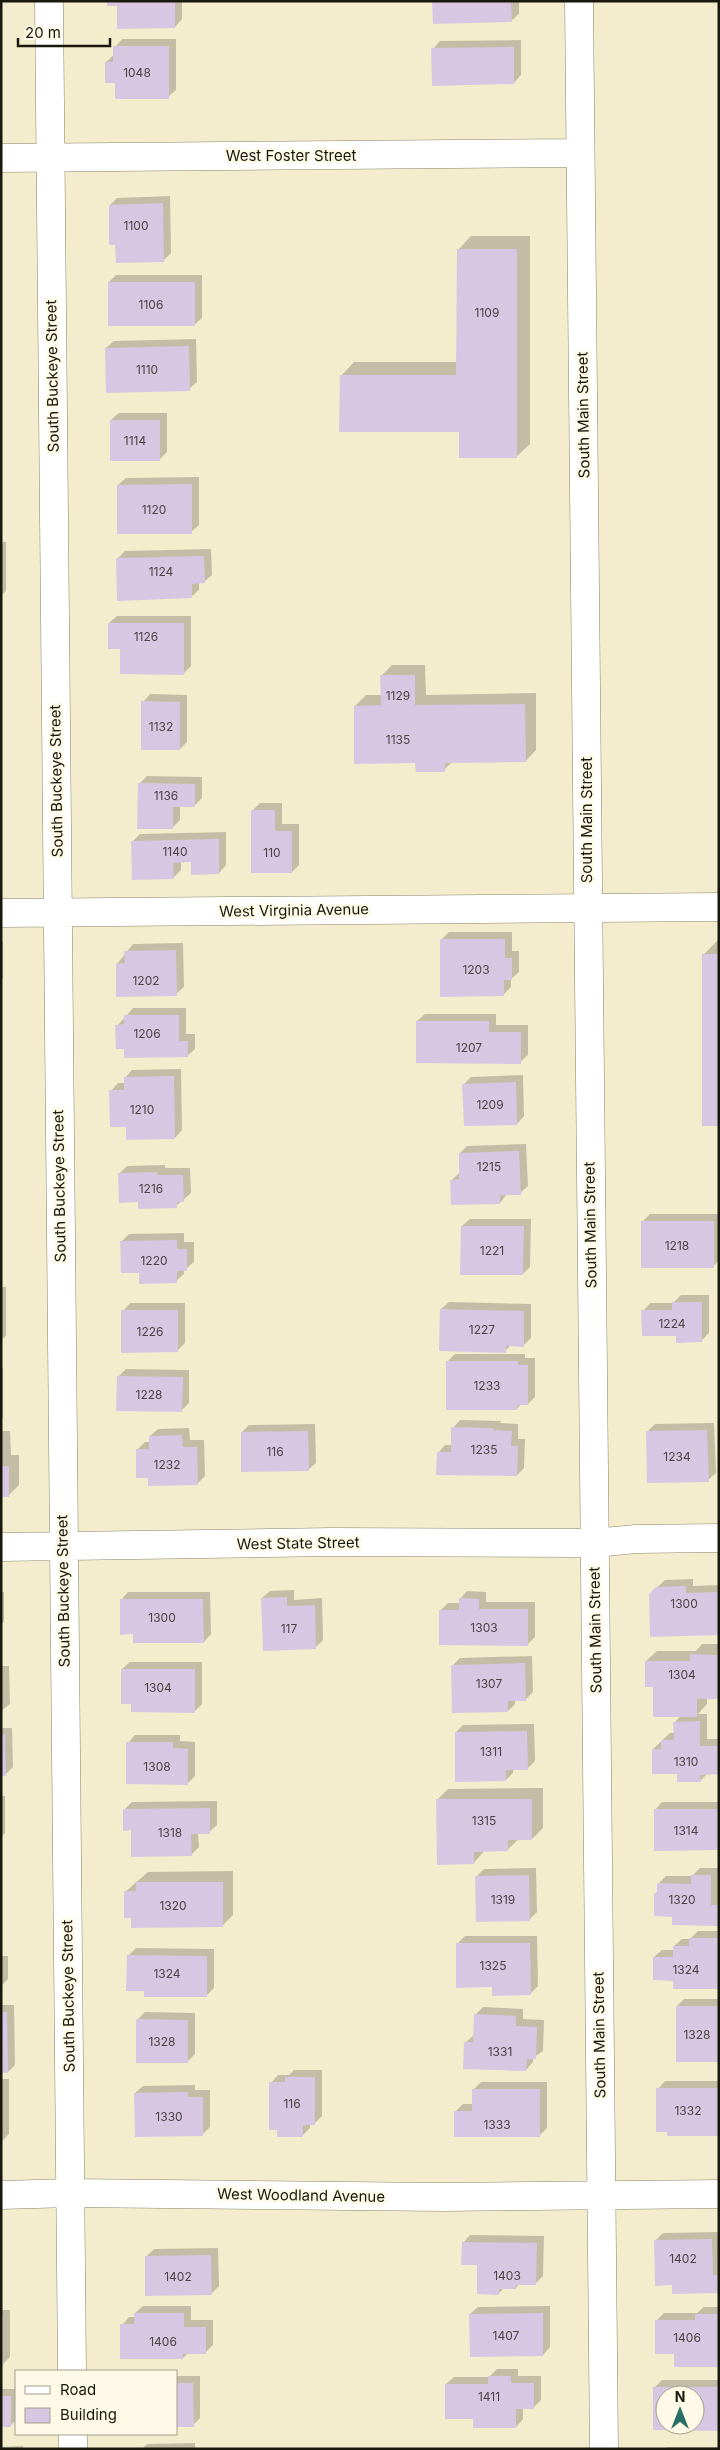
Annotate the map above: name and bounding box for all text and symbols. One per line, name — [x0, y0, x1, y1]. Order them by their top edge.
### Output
scale bar — [18, 15, 110, 47]
text: 20 m — [25, 23, 61, 42]
house number: 1048 — [123, 65, 151, 80]
street label: West Foster Street — [226, 146, 356, 165]
house number: 1100 — [124, 218, 148, 233]
house number: 1106 — [139, 297, 163, 312]
street label: South Buckeye Street — [41, 299, 63, 452]
house number: 1109 — [475, 305, 499, 320]
street label: South Main Street — [572, 352, 594, 478]
house number: 1110 — [136, 362, 158, 377]
house number: 1114 — [124, 433, 146, 448]
house number: 1120 — [142, 502, 166, 517]
house number: 1124 — [149, 564, 174, 579]
house number: 1126 — [134, 629, 158, 644]
house number: 1129 — [386, 688, 410, 703]
street label: South Buckeye Street — [45, 704, 67, 857]
house number: 1132 — [149, 719, 173, 734]
house number: 1135 — [386, 732, 410, 747]
street label: South Main Street — [577, 757, 596, 883]
house number: 1136 — [154, 788, 178, 803]
house number: 1140 — [162, 844, 188, 859]
house number: 110 — [263, 845, 281, 860]
street label: West Virginia Avenue — [219, 899, 369, 921]
house number: 1203 — [462, 962, 490, 977]
house number: 1202 — [132, 973, 160, 988]
house number: 1206 — [133, 1026, 161, 1041]
house number: 1207 — [456, 1040, 482, 1055]
house number: 1209 — [476, 1097, 504, 1112]
house number: 1210 — [130, 1102, 154, 1117]
street label: South Buckeye Street — [48, 1109, 70, 1262]
house number: 1215 — [477, 1159, 501, 1174]
street label: South Main Street — [579, 1162, 601, 1288]
house number: 1216 — [139, 1181, 163, 1196]
house number: 1218 — [665, 1238, 689, 1253]
house number: 1221 — [480, 1243, 504, 1258]
house number: 1220 — [140, 1253, 168, 1268]
house number: 1224 — [658, 1316, 686, 1331]
house number: 1227 — [469, 1322, 495, 1337]
house number: 1226 — [137, 1324, 163, 1339]
house number: 1233 — [473, 1378, 501, 1393]
house number: 1228 — [136, 1387, 162, 1402]
house number: 1235 — [471, 1442, 497, 1457]
house number: 116 — [266, 1444, 284, 1459]
house number: 1234 — [663, 1449, 691, 1464]
house number: 1232 — [154, 1457, 180, 1472]
street label: South Buckeye Street — [52, 1514, 74, 1667]
street label: West State Street — [236, 1532, 360, 1554]
street label: South Main Street — [584, 1567, 606, 1693]
house number: 1300 — [670, 1596, 698, 1611]
house number: 1300 — [148, 1610, 176, 1625]
house number: 1303 — [470, 1620, 498, 1635]
house number: 117 — [281, 1621, 297, 1636]
house number: 1304 — [668, 1667, 696, 1682]
house number: 1307 — [476, 1676, 502, 1691]
house number: 1304 — [144, 1680, 172, 1695]
house number: 1311 — [480, 1744, 502, 1759]
house number: 1310 — [674, 1754, 698, 1769]
house number: 1308 — [143, 1759, 171, 1774]
house number: 1315 — [472, 1813, 496, 1828]
house number: 1314 — [674, 1823, 699, 1838]
house number: 1318 — [158, 1825, 182, 1840]
house number: 1319 — [491, 1892, 515, 1907]
house number: 1320 — [668, 1892, 696, 1907]
house number: 1320 — [159, 1898, 187, 1913]
street label: South Buckeye Street — [57, 1919, 79, 2072]
house number: 1325 — [480, 1958, 506, 1973]
house number: 1324 — [672, 1962, 700, 1977]
house number: 1324 — [153, 1966, 181, 1981]
street label: South Main Street — [588, 1972, 610, 2098]
house number: 1328 — [683, 2027, 711, 2042]
house number: 1328 — [148, 2034, 176, 2049]
house number: 1331 — [488, 2044, 512, 2059]
house number: 116 — [283, 2096, 301, 2111]
house number: 1332 — [674, 2103, 702, 2118]
house number: 1330 — [155, 2109, 183, 2124]
house number: 1333 — [483, 2117, 511, 2132]
street label: West Woodland Avenue — [217, 2184, 385, 2206]
house number: 1402 — [669, 2251, 697, 2266]
house number: 1403 — [493, 2268, 521, 2283]
house number: 1402 — [164, 2269, 192, 2284]
house number: 1407 — [493, 2328, 520, 2343]
house number: 1406 — [673, 2330, 701, 2345]
house number: 1406 — [149, 2334, 177, 2349]
legend — [15, 2370, 178, 2435]
text: Road — [60, 2380, 96, 2399]
north arrow — [655, 2385, 705, 2435]
text: N — [675, 2388, 685, 2405]
house number: 1411 — [478, 2389, 500, 2404]
text: Building — [60, 2405, 117, 2424]

